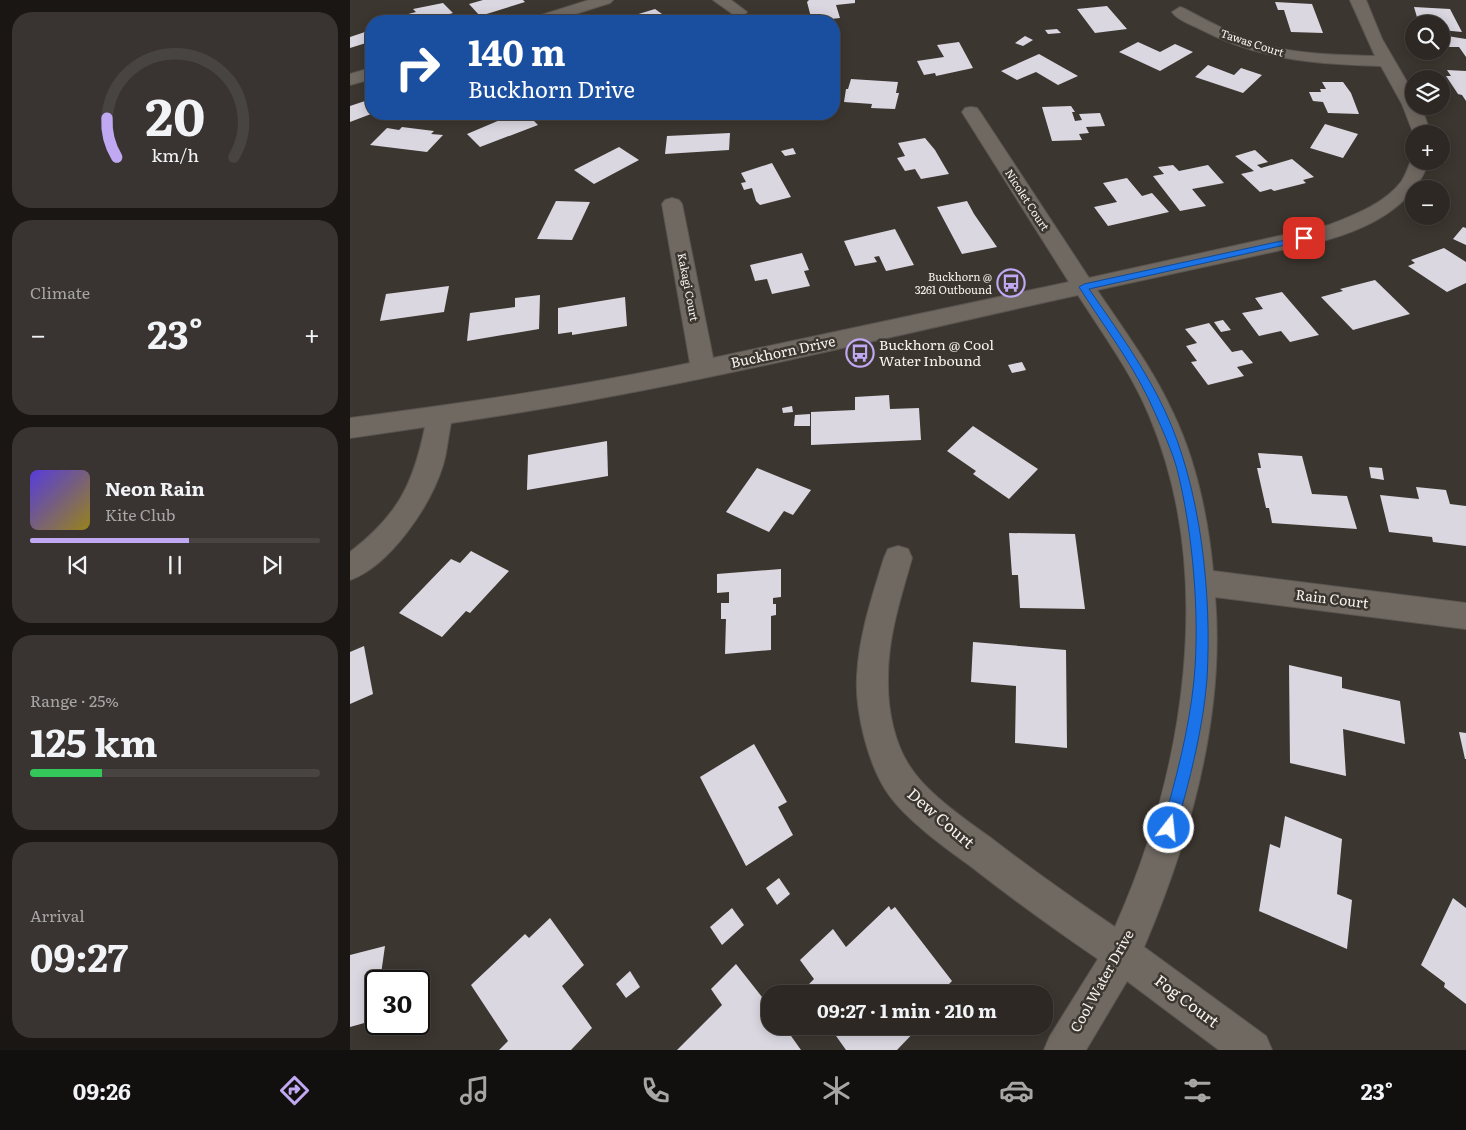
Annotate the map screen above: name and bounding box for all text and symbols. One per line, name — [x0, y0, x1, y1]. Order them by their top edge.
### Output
map controls — [1405, 15, 1450, 225]
button: search — [1405, 15, 1450, 60]
street label: Tawas Court — [1218, 24, 1287, 60]
text: 140 m — [468, 25, 566, 77]
icon: right — [385, 35, 450, 100]
button: layers — [1405, 70, 1450, 115]
text: Buckhorn Drive — [468, 72, 635, 105]
text: 20 — [145, 75, 205, 152]
button: + — [1405, 125, 1450, 170]
text: km/h — [151, 141, 199, 168]
street label: Nicolet Court — [1002, 165, 1054, 234]
button: − — [1405, 180, 1450, 225]
pin — [1283, 217, 1325, 259]
icon: arrive — [1290, 224, 1318, 252]
street label: Kakagi Court — [675, 251, 704, 323]
place label: Buckhorn @ 3261 Outbound — [915, 268, 992, 297]
bus stop icon: Buckhorn @ 3261 Outbound — [996, 268, 1026, 298]
text: Climate — [30, 280, 90, 304]
text: 23° — [147, 304, 203, 361]
text: − — [30, 312, 46, 354]
text: + — [304, 312, 320, 354]
street label: Buckhorn Drive — [729, 330, 837, 372]
place label: Buckhorn @ Cool Water Inbound — [879, 334, 994, 370]
bus stop icon: Buckhorn @ Cool Water Inbound — [845, 338, 875, 368]
text: Neon Rain — [105, 474, 205, 502]
text: Kite Club — [105, 502, 176, 526]
icon: previous — [64, 551, 92, 579]
icon: pause — [161, 551, 189, 579]
icon: next — [258, 551, 286, 579]
street label: Rain Court — [1295, 584, 1370, 612]
text: Range · 25% — [30, 688, 119, 712]
text: 125 km — [30, 712, 158, 769]
street label: Dew Court — [903, 781, 981, 854]
position arrow — [1142, 801, 1194, 853]
text: Arrival — [30, 903, 85, 927]
street label: Cool Water Drive — [1065, 926, 1138, 1035]
text: 09:27 — [30, 927, 128, 984]
street label: Fog Court — [1150, 968, 1225, 1033]
speed limit sign: 30 — [365, 970, 430, 1035]
text: 09:27 · 1 min · 210 m — [817, 996, 997, 1024]
icon: directions — [277, 1073, 312, 1108]
icon: music — [457, 1073, 492, 1108]
icon: phone — [638, 1073, 673, 1108]
icon: climate — [819, 1073, 854, 1108]
icon: car — [999, 1073, 1034, 1108]
icon: filters — [1180, 1073, 1215, 1108]
text: 09:26 — [73, 1074, 131, 1107]
text: 23° — [1361, 1074, 1393, 1107]

